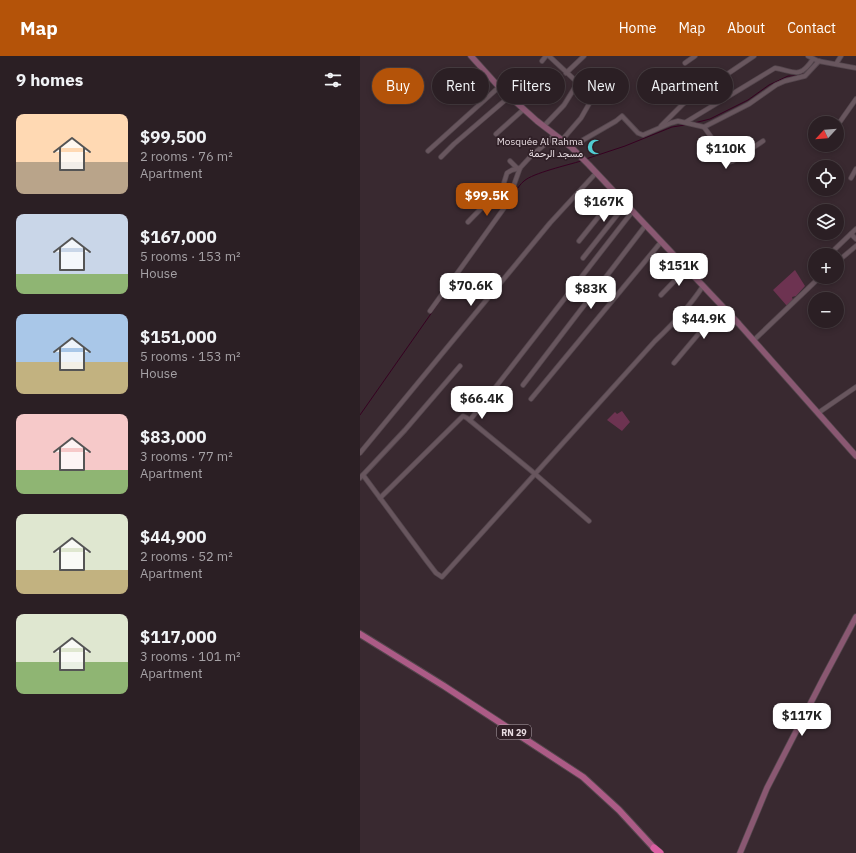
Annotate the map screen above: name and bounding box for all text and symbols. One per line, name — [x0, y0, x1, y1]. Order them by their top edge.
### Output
text: Map — [20, 16, 58, 40]
text: Home — [619, 19, 656, 37]
text: Map — [678, 19, 705, 37]
text: About — [727, 19, 765, 37]
text: Contact — [787, 19, 836, 37]
chip: Buy — [372, 68, 424, 104]
chip: Rent — [432, 68, 489, 104]
chip: Filters — [497, 68, 565, 104]
chip: New — [573, 68, 629, 104]
chip: Apartment — [637, 68, 733, 104]
text: 9 homes — [16, 69, 83, 91]
icon: filters — [322, 69, 344, 91]
north arrow — [808, 116, 844, 152]
map controls — [808, 116, 844, 328]
text: $99,500 — [140, 126, 207, 148]
icon: home — [48, 130, 96, 178]
place label: Mosquée Al Rahma مسجد الرحمة — [497, 135, 584, 160]
pin: $110K — [698, 136, 754, 170]
mosque icon: Mosquée Al Rahma مسجد الرحمة — [586, 138, 604, 156]
text: $110K — [706, 140, 746, 157]
text: 2 rooms · 76 m² — [140, 148, 233, 165]
button: locate — [808, 160, 844, 196]
text: Apartment — [140, 165, 203, 182]
pin: $99.5K — [454, 183, 520, 217]
text: $99.5K — [465, 187, 509, 204]
pin: $167K — [576, 189, 632, 223]
text: $167K — [584, 193, 624, 210]
button: layers — [808, 204, 844, 240]
text: $167,000 — [140, 226, 217, 248]
icon: home — [48, 230, 96, 278]
text: 5 rooms · 153 m² — [140, 248, 241, 265]
button: + — [808, 248, 844, 284]
pin: $151K — [651, 253, 707, 287]
text: $151K — [659, 257, 699, 274]
text: House — [140, 265, 177, 282]
pin: $70.6K — [438, 273, 504, 307]
pin: $83K — [567, 276, 615, 310]
text: $70.6K — [449, 277, 493, 294]
text: $83K — [575, 280, 607, 297]
button: − — [808, 292, 844, 328]
pin: $44.9K — [671, 306, 737, 340]
text: $44.9K — [682, 310, 726, 327]
text: $151,000 — [140, 326, 217, 348]
icon: home — [48, 330, 96, 378]
text: 5 rooms · 153 m² — [140, 348, 241, 365]
text: House — [140, 365, 177, 382]
pin: $66.4K — [449, 386, 515, 420]
text: $66.4K — [460, 390, 504, 407]
text: $83,000 — [140, 426, 207, 448]
icon: home — [48, 430, 96, 478]
text: 3 rooms · 77 m² — [140, 448, 233, 465]
text: Apartment — [140, 465, 203, 482]
text: $44,900 — [140, 526, 207, 548]
icon: home — [48, 530, 96, 578]
text: 2 rooms · 52 m² — [140, 548, 233, 565]
text: Apartment — [140, 565, 203, 582]
text: $117,000 — [140, 626, 217, 648]
icon: home — [48, 630, 96, 678]
text: 3 rooms · 101 m² — [140, 648, 241, 665]
text: Apartment — [140, 665, 203, 682]
pin: $117K — [774, 703, 830, 737]
text: $117K — [782, 707, 822, 724]
road number: RN 29 — [497, 725, 531, 739]

